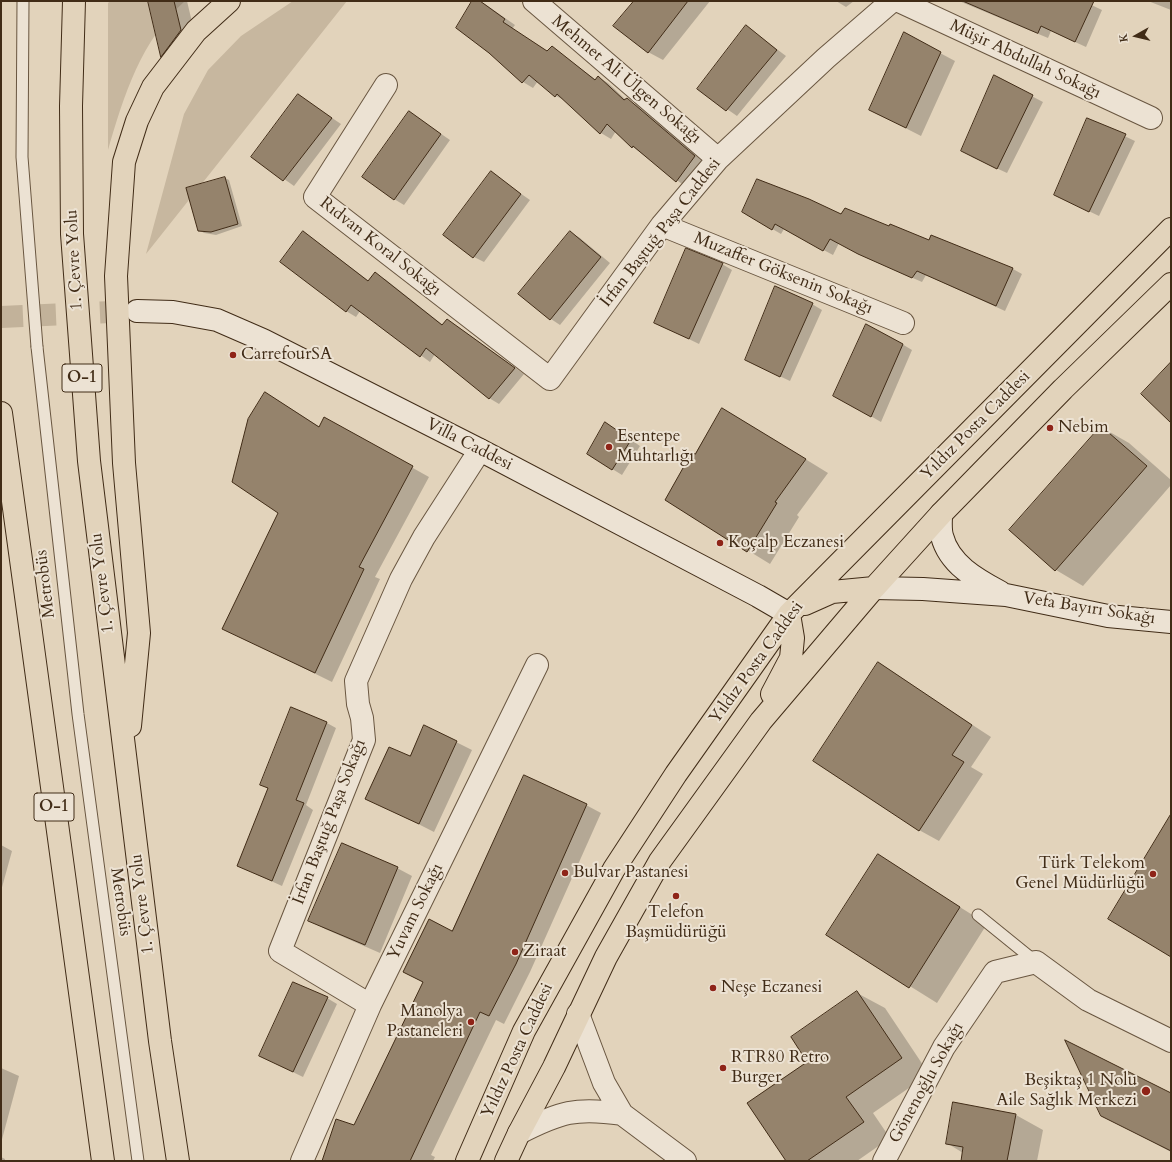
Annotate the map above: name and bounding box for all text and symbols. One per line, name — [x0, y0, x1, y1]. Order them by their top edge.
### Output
street label: Mehmet Ali Ülgen Sokağı — [547, 11, 705, 149]
street label: Müşir Abdullah Sokağı — [946, 16, 1104, 104]
north arrow — [1116, 16, 1156, 56]
text: K — [1116, 32, 1132, 43]
street label: İrfan Baştuğ Paşa Caddesi — [596, 154, 726, 312]
street label: Rıdvan Koral Sokağı — [315, 193, 445, 301]
street label: 1. Çevre Yolu — [62, 209, 88, 311]
street label: Muzaffer Göksenin Sokağı — [691, 229, 875, 319]
place label: CarrefourSA — [241, 345, 332, 365]
marker: CarrefourSA — [228, 350, 238, 360]
road number: O-1 — [62, 364, 102, 392]
street label: Yıldız Posta Caddesi — [917, 367, 1035, 485]
street label: Villa Caddesi — [422, 414, 516, 476]
place label: Nebim — [1058, 418, 1109, 438]
marker: Nebim — [1045, 423, 1055, 433]
place label: Esentepe Muhtarlığı — [617, 427, 694, 467]
marker: Esentepe Muhtarlığı — [604, 442, 614, 452]
street label: 1. Çevre Yolu — [87, 532, 119, 634]
place label: Koçalp Eczanesi — [728, 533, 844, 553]
marker: Koçalp Eczanesi — [715, 538, 725, 548]
street label: Metrobüs — [32, 549, 60, 619]
street label: Vefa Bayırı Sokağı — [1021, 588, 1157, 630]
street label: Yıldız Posta Caddesi — [706, 598, 808, 728]
street label: İrfan Baştuğ Paşa Sokağı — [289, 736, 371, 908]
road number: O-1 — [34, 793, 74, 821]
street label: 1. Çevre Yolu — [127, 853, 159, 955]
place label: Türk Telekom Genel Müdürlüğü — [1015, 854, 1145, 894]
street label: Yuvam Sokağı — [384, 860, 448, 964]
place label: Bulvar Pastanesi — [573, 863, 689, 883]
street label: Metrobüs — [105, 867, 135, 937]
marker: Bulvar Pastanesi — [560, 868, 570, 878]
marker: Türk Telekom Genel Müdürlüğü — [1148, 869, 1158, 879]
marker: Telefon Başmüdürüğü — [671, 891, 681, 901]
place label: Telefon Başmüdürüğü — [626, 903, 726, 943]
place label: Ziraat — [523, 942, 566, 962]
marker: Ziraat — [510, 947, 520, 957]
place label: Neşe Eczanesi — [721, 978, 822, 998]
street label: Yıldız Posta Caddesi — [478, 980, 558, 1122]
marker: Neşe Eczanesi — [708, 983, 718, 993]
place label: Manolya Pastaneleri — [387, 1002, 463, 1042]
marker: Manolya Pastaneleri — [466, 1017, 476, 1027]
street label: Gönenoğlu Sokağı — [885, 1019, 969, 1147]
place label: RTR80 Retro Burger — [731, 1048, 829, 1088]
marker: RTR80 Retro Burger — [718, 1063, 728, 1073]
place label: Beşiktaş 1 Nolu Aile Sağlık Merkezi — [996, 1071, 1137, 1111]
marker: Beşiktaş 1 Nolu Aile Sağlık Merkezi — [1140, 1085, 1152, 1097]

